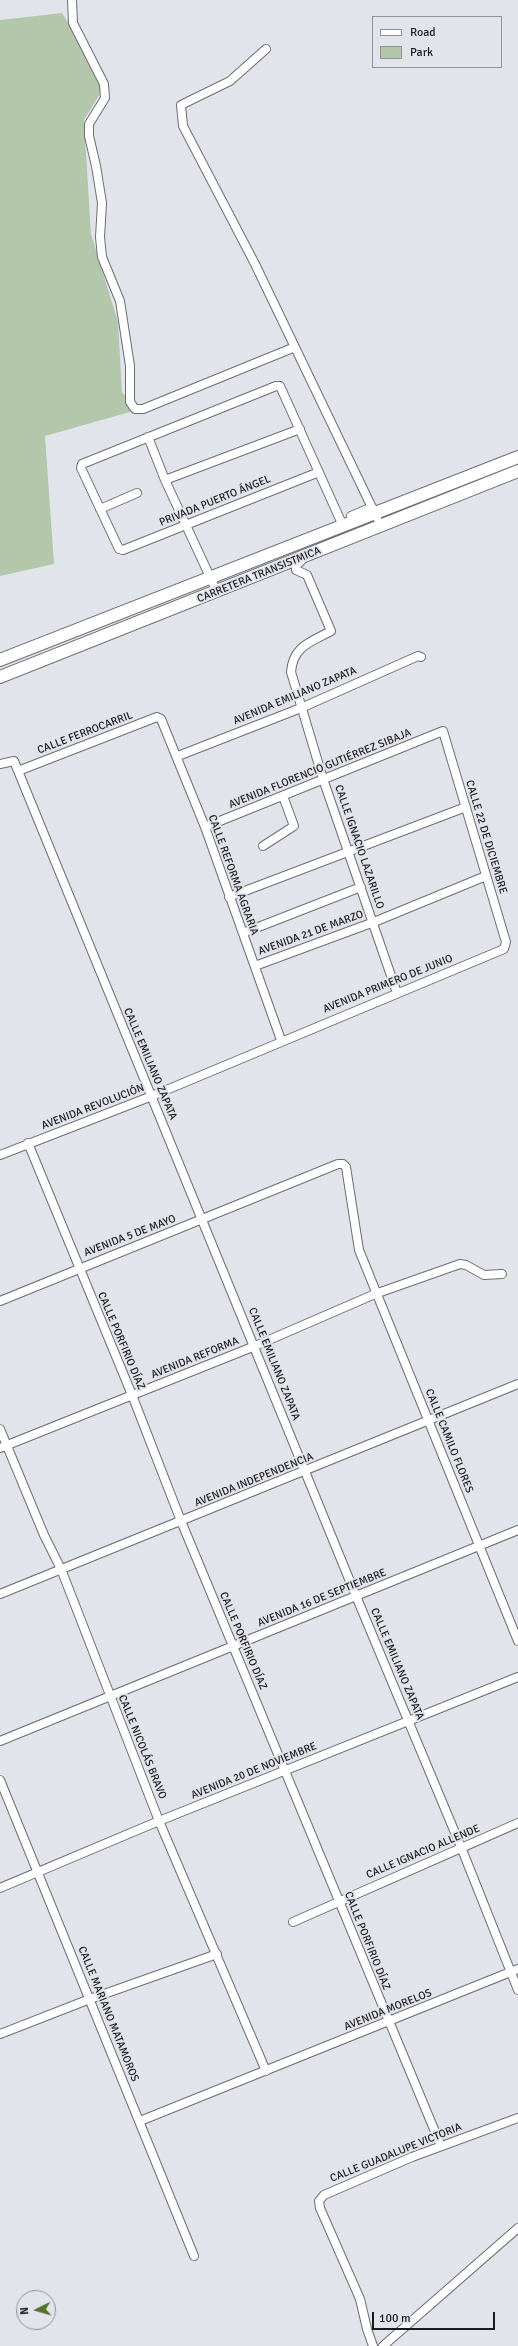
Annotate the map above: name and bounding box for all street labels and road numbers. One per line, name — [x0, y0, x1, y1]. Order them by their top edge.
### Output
street label: PRIVADA PUERTO ÁNGEL — [157, 473, 273, 529]
street label: CARRETERA TRANSISTMICA — [195, 544, 323, 606]
street label: AVENIDA EMILIANO ZAPATA — [231, 664, 359, 728]
street label: CALLE FERROCARRIL — [36, 709, 134, 757]
street label: AVENIDA FLORENCIO GUTIÉRREZ SIBAJA — [227, 726, 413, 812]
street label: CALLE 22 DE DICIEMBRE — [462, 779, 510, 895]
street label: CALLE IGNACIO LAZARILLO — [332, 783, 386, 911]
street label: CALLE REFORMA AGRARIA — [205, 813, 261, 937]
street label: AVENIDA 21 DE MARZO — [257, 908, 365, 958]
street label: AVENIDA PRIMERO DE JUNIO — [321, 952, 455, 1016]
street label: CALLE EMILIANO ZAPATA — [120, 1006, 180, 1122]
street label: AVENIDA REVOLUCIÓN — [40, 1081, 146, 1133]
street label: AVENIDA 5 DE MAYO — [82, 1212, 178, 1260]
street label: CALLE PORFIRIO DÍAZ — [94, 1290, 148, 1392]
street label: CALLE EMILIANO ZAPATA — [245, 1306, 303, 1422]
street label: AVENIDA REFORMA — [149, 1334, 241, 1382]
street label: CALLE CAMILO FLORES — [422, 1387, 476, 1495]
street label: AVENIDA INDEPENDENCIA — [193, 1450, 315, 1510]
street label: AVENIDA 16 DE SEPTIEMBRE — [256, 1566, 388, 1630]
street label: CALLE PORFIRIO DÍAZ — [216, 1590, 270, 1692]
street label: CALLE EMILIANO ZAPATA — [367, 1606, 427, 1722]
street label: CALLE NICOLÁS BRAVO — [115, 1693, 169, 1801]
street label: AVENIDA 20 DE NOVIEMBRE — [189, 1740, 319, 1802]
street label: CALLE IGNACIO ALLENDE — [364, 1822, 482, 1882]
street label: CALLE PORFIRIO DÍAZ — [341, 1890, 393, 1992]
street label: CALLE MARIANO MATAMOROS — [75, 1944, 141, 2084]
street label: AVENIDA MORELOS — [342, 1986, 434, 2034]
street label: CALLE GUADALUPE VICTORIA — [328, 2121, 464, 2185]

